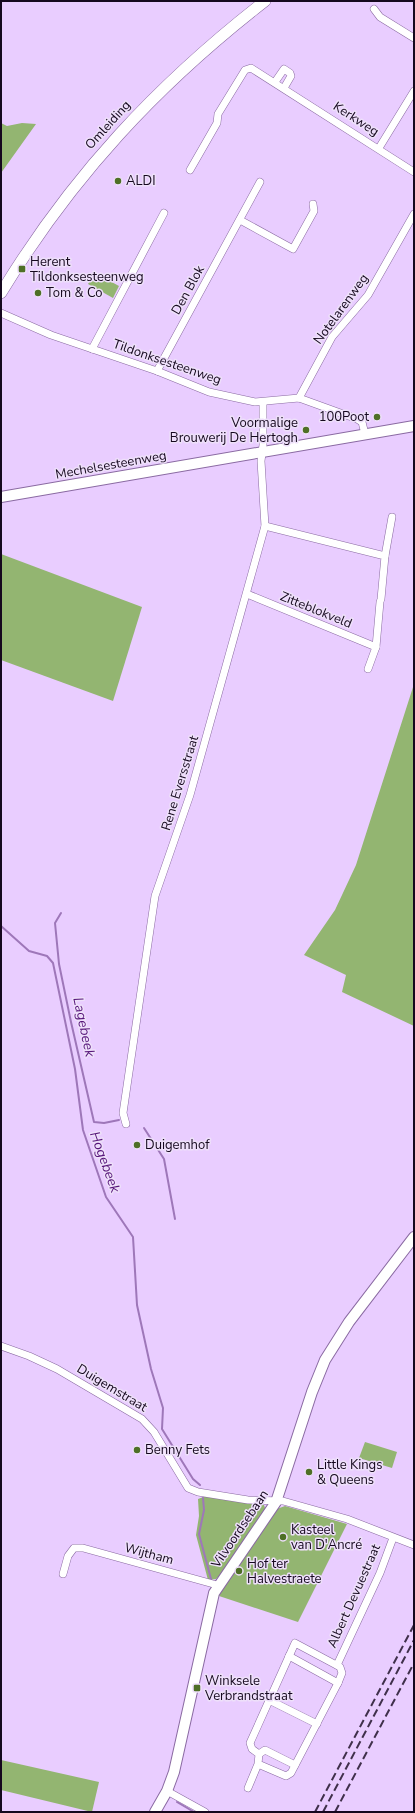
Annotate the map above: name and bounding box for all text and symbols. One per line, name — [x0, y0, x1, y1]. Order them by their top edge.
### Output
street label: Omleiding — [81, 97, 135, 153]
street label: Kerkweg — [330, 98, 382, 140]
place label: ALDI — [126, 172, 156, 190]
marker: ALDI — [113, 176, 123, 186]
place label: Herent Tildonksesteenweg — [30, 253, 144, 286]
street label: Den Blok — [167, 262, 209, 318]
marker: Herent Tildonksesteenweg — [17, 264, 27, 274]
street label: Notelarenweg — [309, 270, 373, 348]
place label: Tom & Co — [46, 284, 102, 302]
marker: Tom & Co — [33, 288, 43, 298]
street label: Tildonksesteenweg — [110, 335, 224, 389]
place label: 100Poot — [319, 408, 369, 426]
marker: 100Poot — [372, 412, 382, 422]
place label: Voormalige Brouwerij De Hertogh — [170, 414, 298, 447]
marker: Voormalige Brouwerij De Hertogh — [301, 425, 311, 435]
street label: Mechelsesteenweg — [54, 446, 168, 484]
street label: Zitteblokveld — [277, 587, 355, 633]
street label: Rene Eversstraat — [157, 733, 203, 833]
water label: Lagebeek — [68, 995, 100, 1060]
water label: Hogebeek — [85, 1129, 125, 1196]
place label: Duigemhof — [145, 1136, 210, 1154]
marker: Duigemhof — [132, 1140, 142, 1150]
street label: Duigemstraat — [73, 1360, 151, 1416]
place label: Benny Fets — [145, 1441, 210, 1459]
marker: Benny Fets — [132, 1445, 142, 1455]
place label: Little Kings & Queens — [317, 1456, 382, 1489]
marker: Little Kings & Queens — [304, 1467, 314, 1477]
street label: Vilvoordsebaan — [207, 1486, 273, 1572]
place label: Kasteel van D'Ancré — [291, 1521, 362, 1554]
marker: Kasteel van D'Ancré — [278, 1532, 288, 1542]
street label: Wijtham — [122, 1539, 176, 1569]
street label: Albert Devuestraat — [323, 1541, 385, 1651]
place label: Hof ter Halvestraete — [247, 1555, 322, 1588]
marker: Hof ter Halvestraete — [234, 1566, 244, 1576]
place label: Winksele Verbrandstraat — [204, 1672, 293, 1705]
marker: Winksele Verbrandstraat — [192, 1683, 202, 1693]

